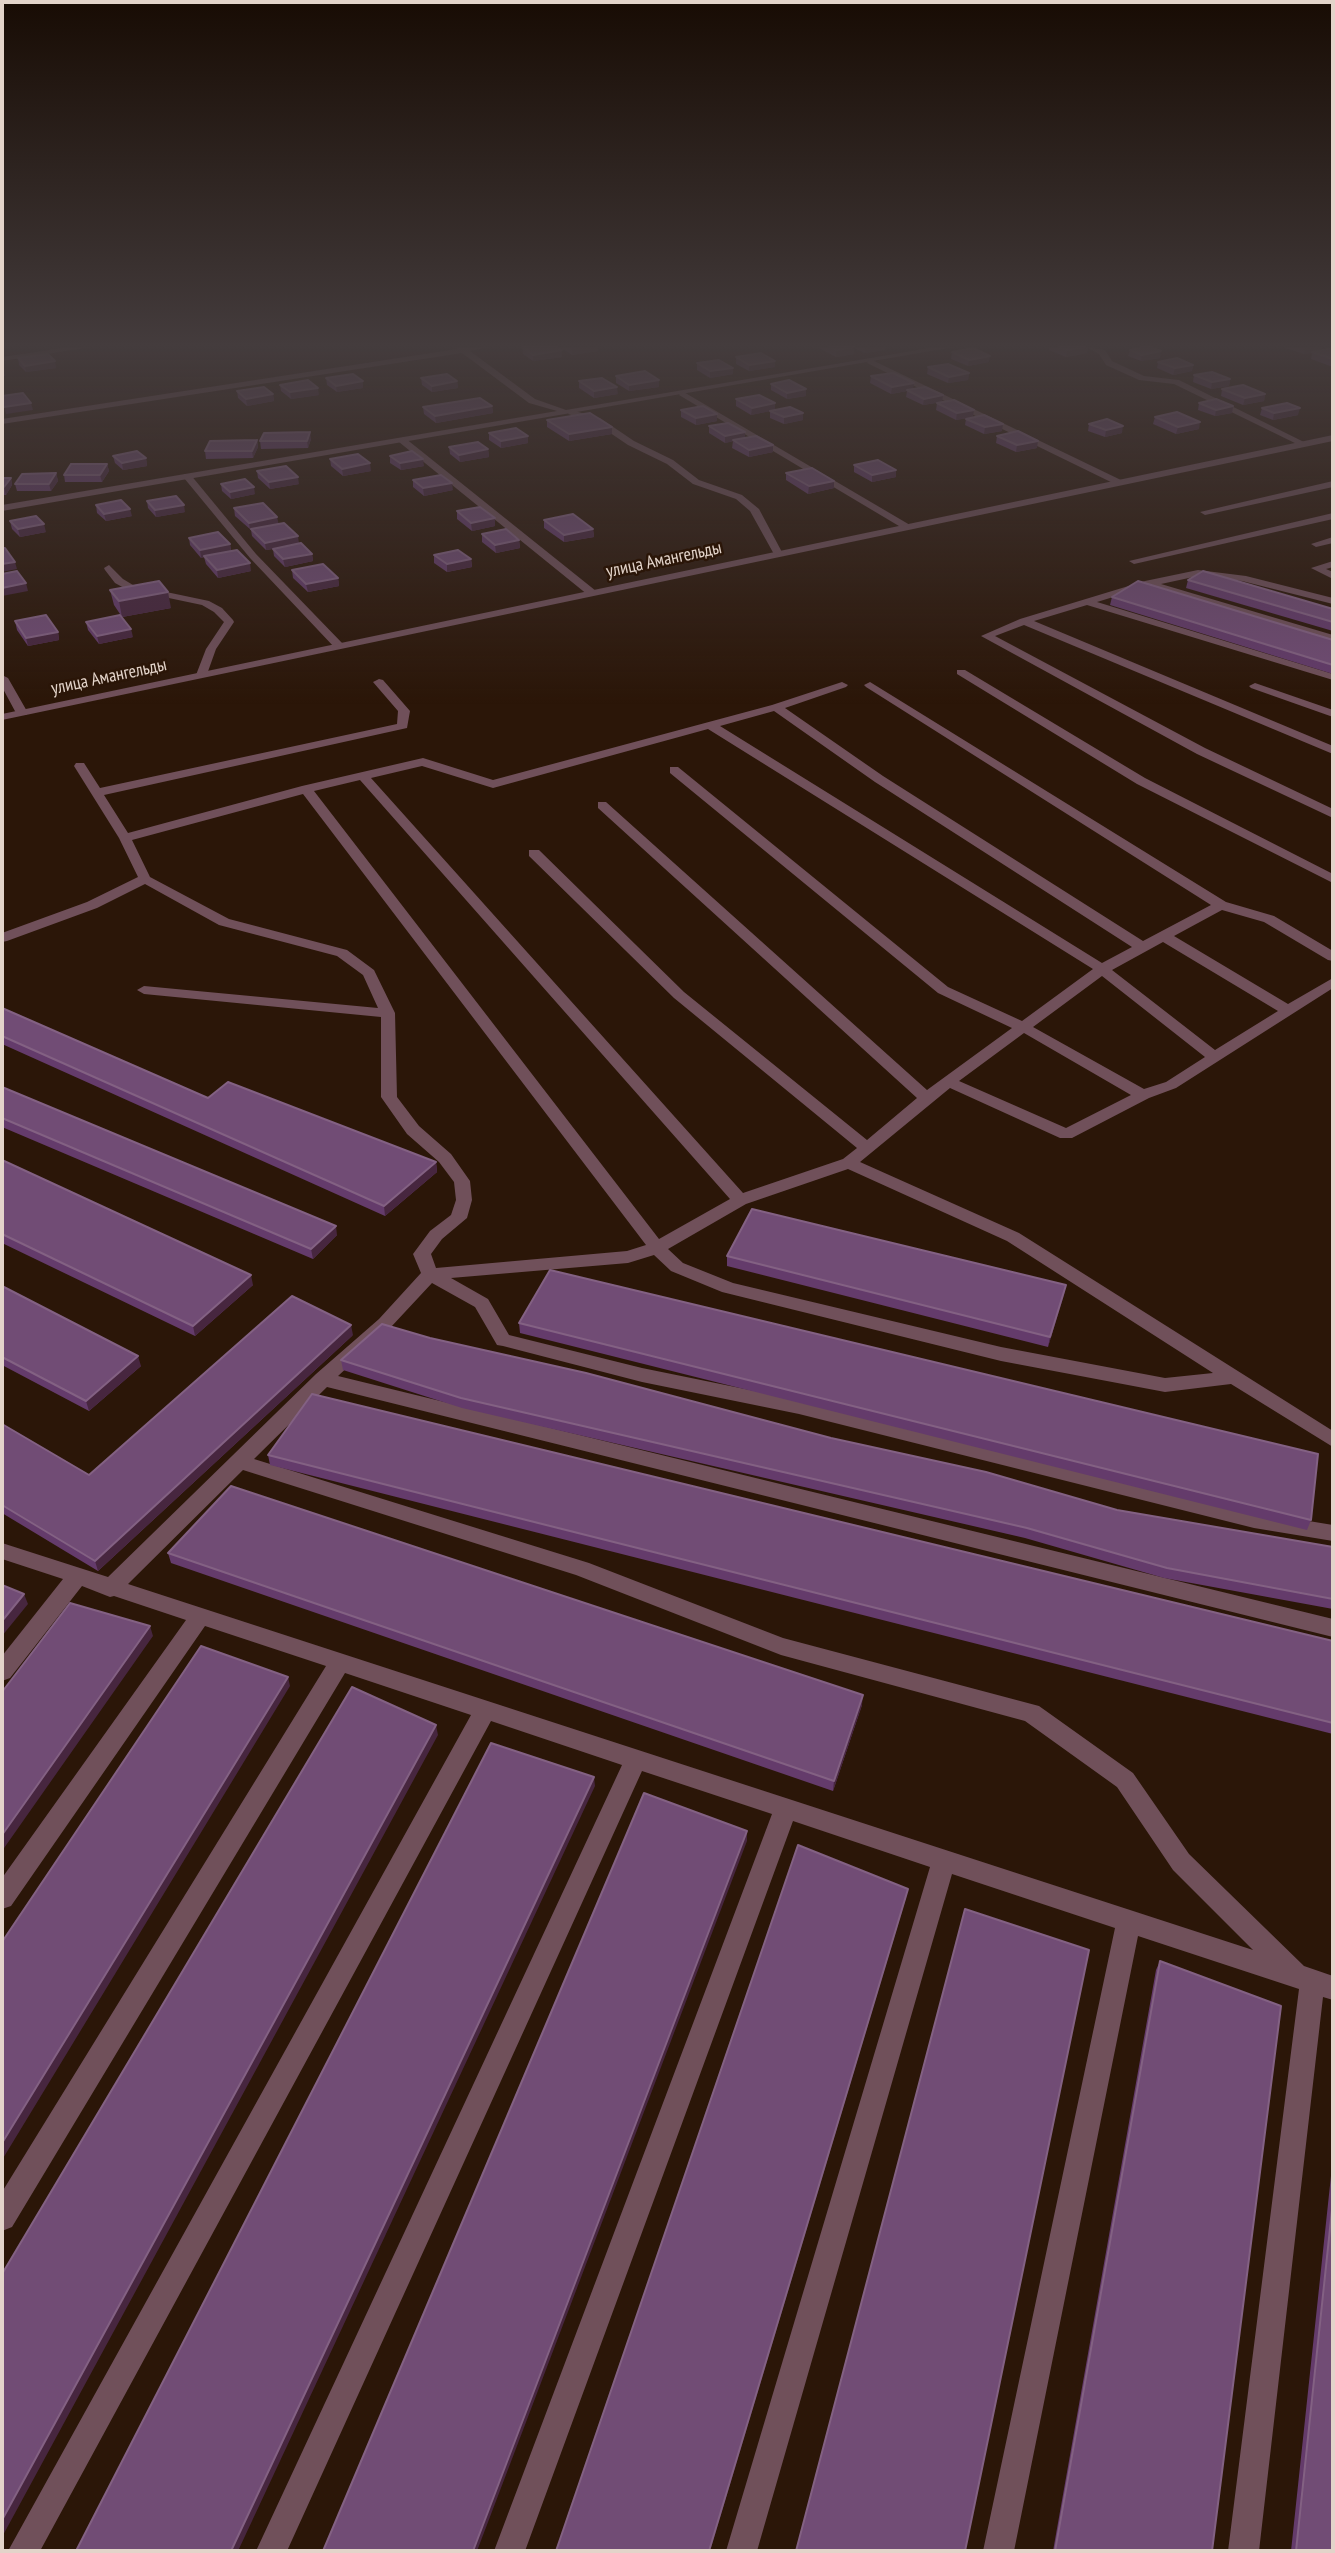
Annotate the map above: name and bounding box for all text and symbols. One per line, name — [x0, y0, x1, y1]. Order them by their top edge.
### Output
street label: улица Амангельды — [604, 537, 724, 583]
street label: улица Амангельды — [49, 654, 169, 700]

